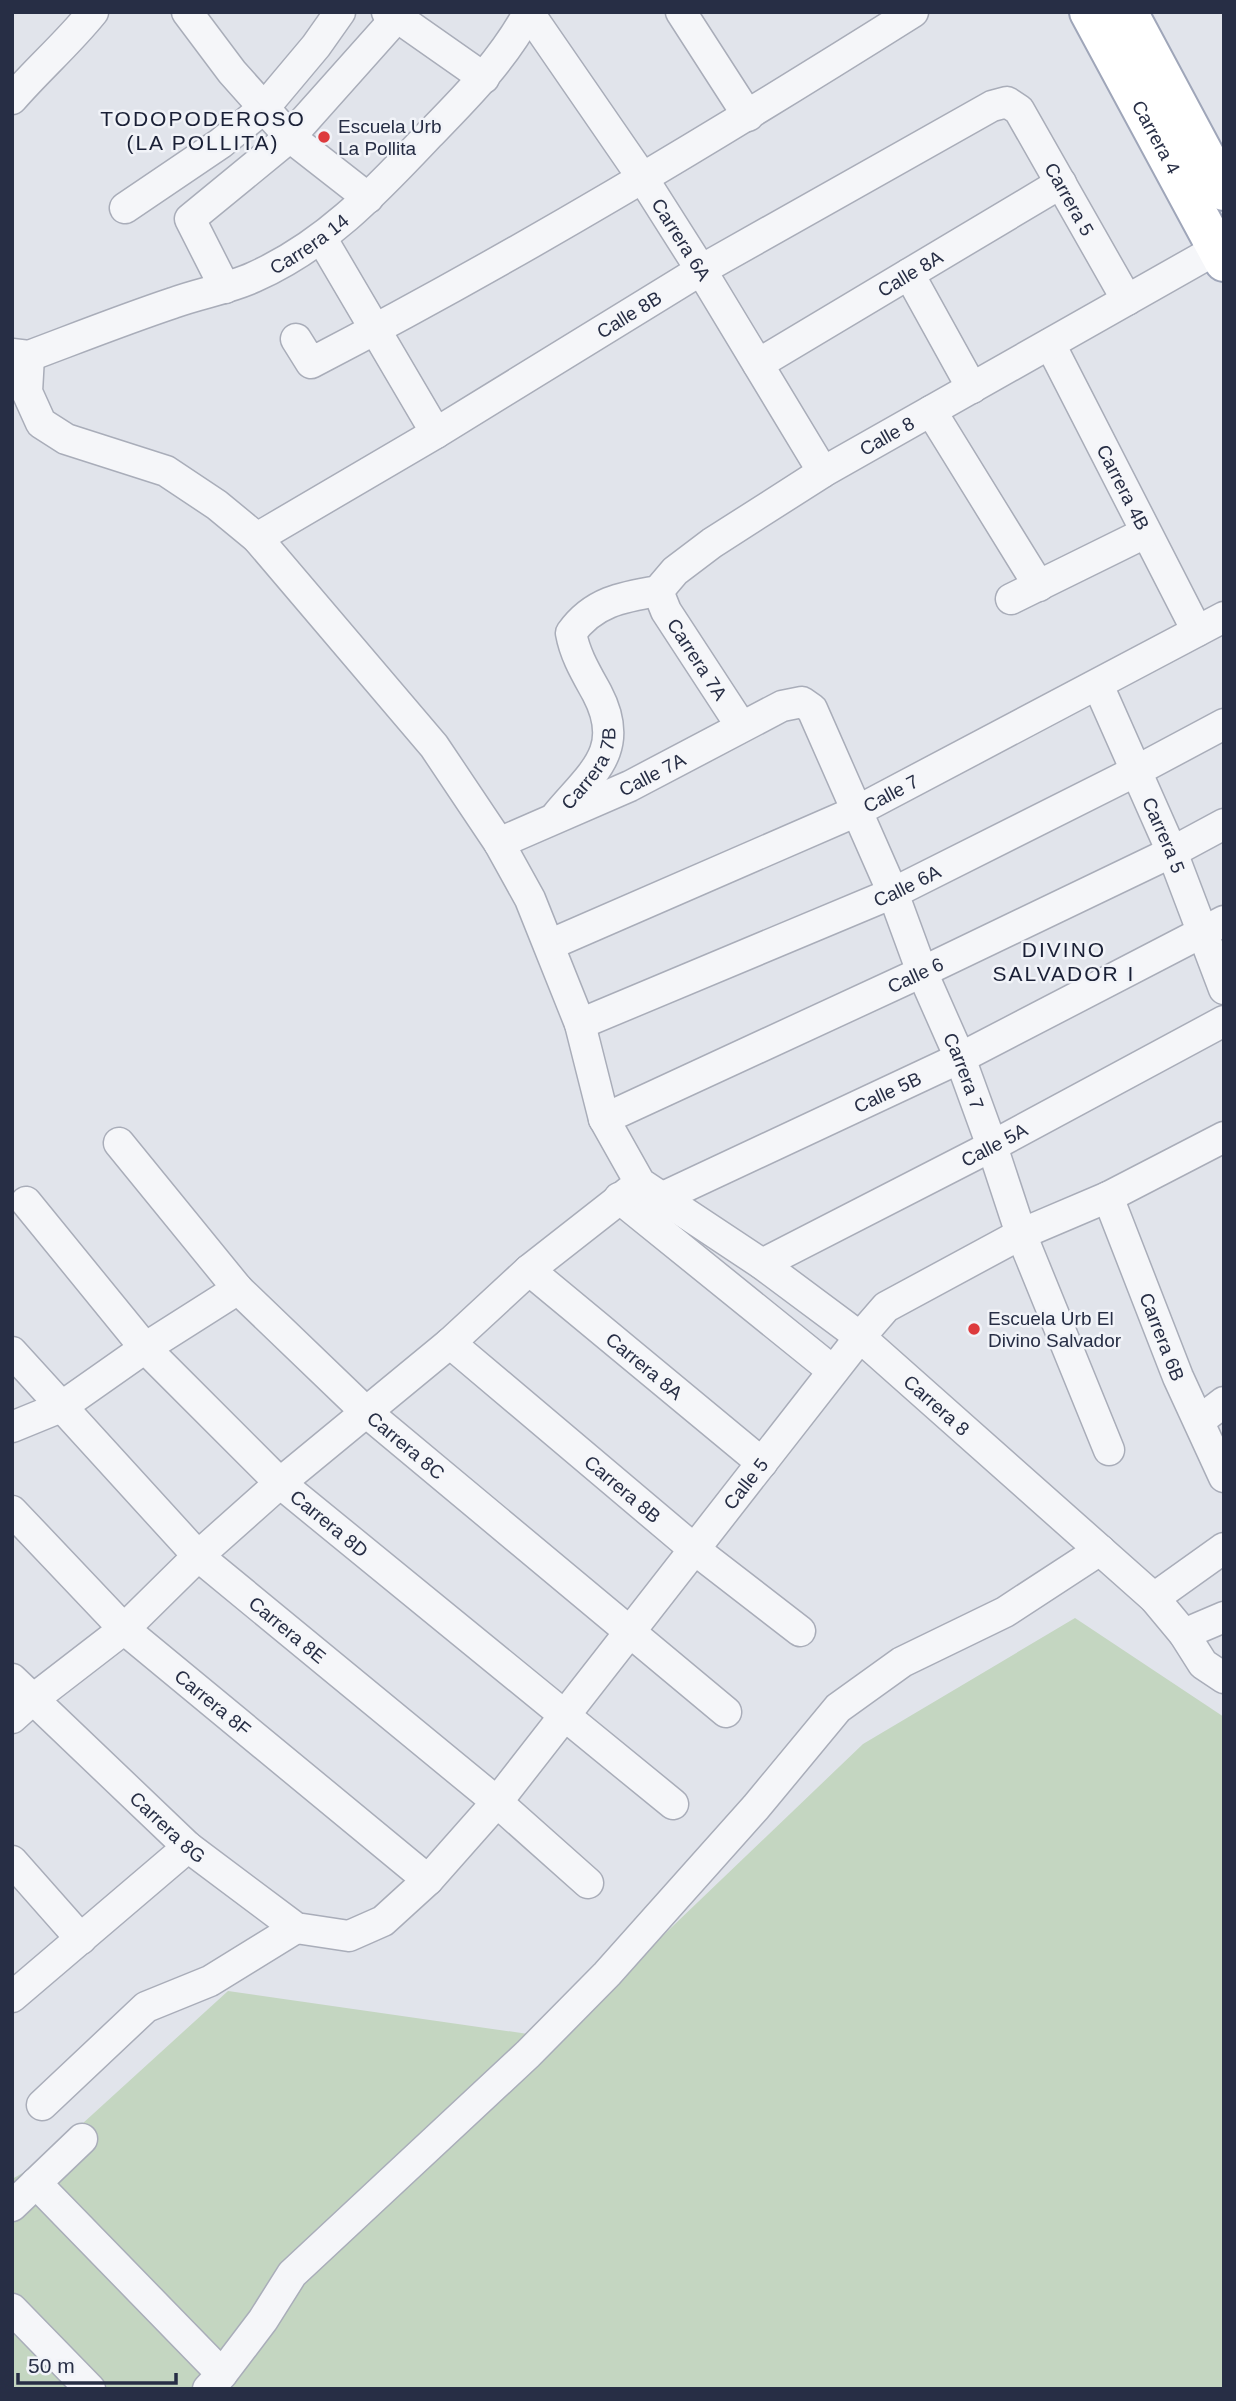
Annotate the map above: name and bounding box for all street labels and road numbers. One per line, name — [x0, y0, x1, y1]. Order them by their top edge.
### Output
street label: Carrera 4 — [1128, 97, 1185, 178]
street label: Carrera 5 — [1041, 159, 1099, 239]
street label: Carrera 6A — [648, 194, 715, 284]
street label: Carrera 14 — [266, 209, 353, 278]
street label: Calle 8A — [874, 246, 946, 301]
street label: Calle 8B — [593, 287, 665, 342]
street label: Calle 8 — [856, 412, 918, 460]
street label: Carrera 4B — [1093, 441, 1154, 533]
street label: Carrera 7A — [663, 614, 732, 704]
street label: Carrera 7B — [557, 727, 619, 813]
street label: Calle 7A — [616, 748, 689, 800]
street label: Calle 7 — [860, 770, 922, 816]
street label: Carrera 5 — [1139, 794, 1189, 876]
street label: Calle 6A — [870, 860, 944, 911]
street label: Calle 6 — [884, 953, 947, 997]
street label: Carrera 7 — [940, 1029, 988, 1112]
street label: Calle 5B — [850, 1067, 924, 1117]
street label: Calle 5A — [957, 1118, 1031, 1171]
street label: Carrera 6B — [1136, 1290, 1189, 1384]
street label: Carrera 8A — [602, 1328, 687, 1404]
street label: Carrera 8 — [900, 1371, 974, 1440]
street label: Carrera 8C — [363, 1407, 449, 1483]
street label: Carrera 8B — [580, 1451, 665, 1527]
street label: Calle 5 — [719, 1454, 772, 1513]
street label: Carrera 8D — [286, 1485, 372, 1561]
street label: Carrera 8E — [245, 1592, 330, 1667]
street label: Carrera 8F — [171, 1665, 255, 1740]
street label: Carrera 8G — [126, 1787, 210, 1867]

